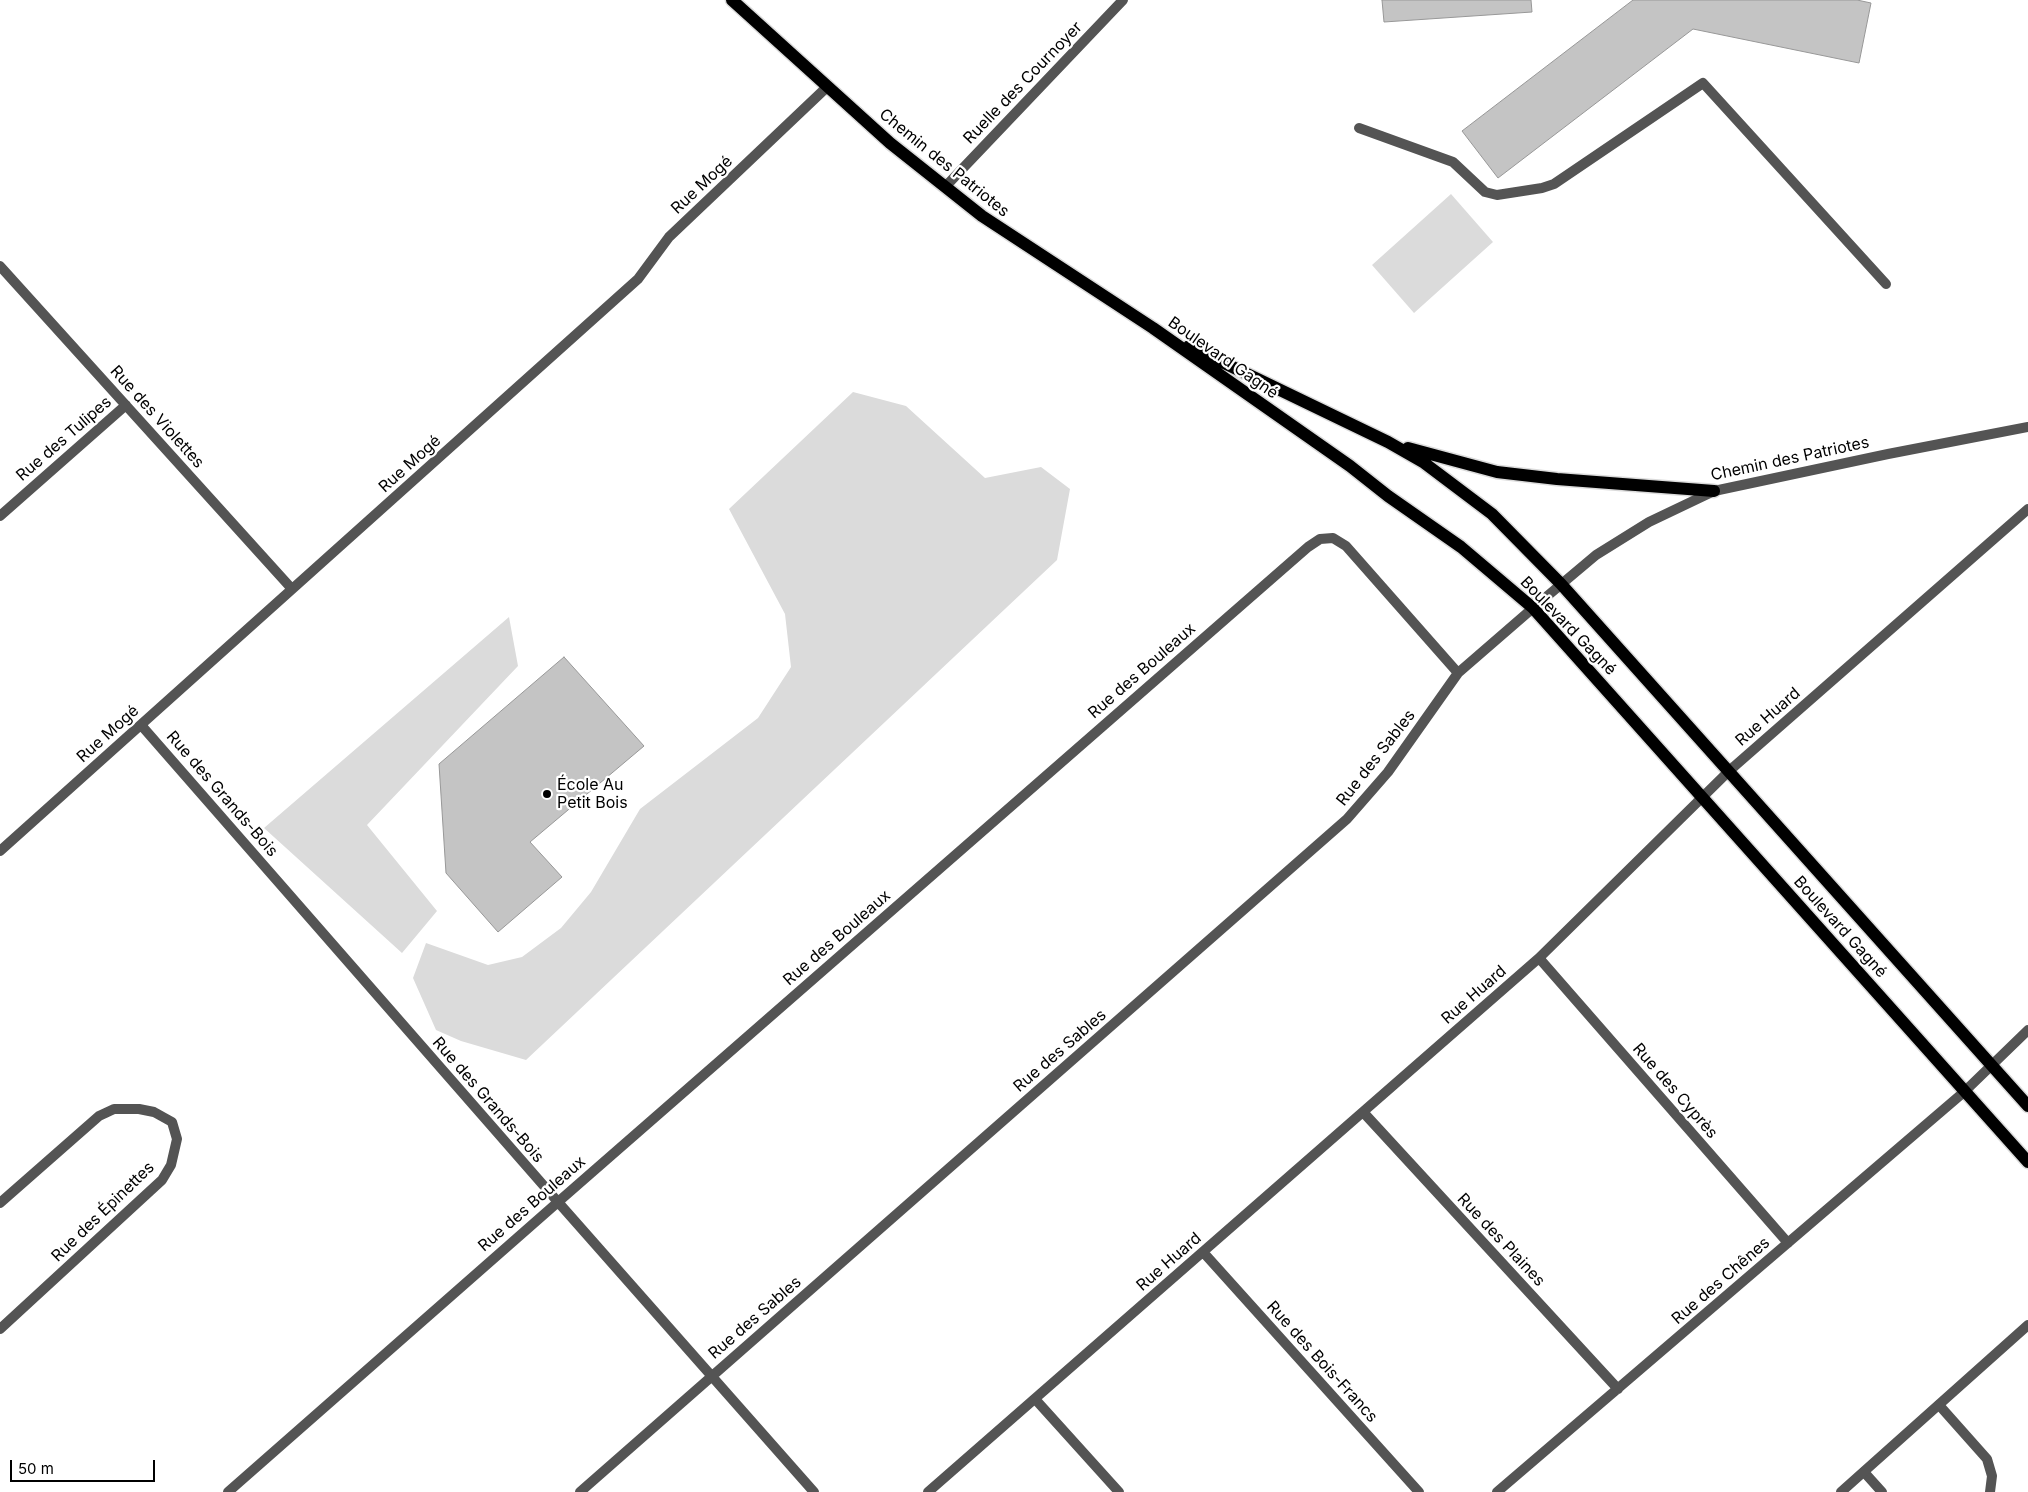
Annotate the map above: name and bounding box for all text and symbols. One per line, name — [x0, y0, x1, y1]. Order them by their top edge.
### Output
street label: Ruelle des Cournoyer — [960, 18, 1086, 148]
street label: Chemin des Patriotes — [875, 105, 1013, 221]
street label: Rue Mogé — [667, 152, 737, 218]
street label: Boulevard Gagné — [1164, 313, 1282, 403]
street label: Rue des Violettes — [106, 362, 208, 472]
street label: Rue des Tulipes — [13, 393, 115, 485]
street label: Rue Mogé — [375, 431, 445, 497]
street label: Chemin des Patriotes — [1709, 433, 1871, 485]
street label: Boulevard Gagné — [1516, 573, 1620, 679]
street label: Rue des Bouleaux — [1084, 619, 1200, 723]
street label: Rue Huard — [1732, 684, 1804, 750]
street label: Rue Mogé — [73, 701, 143, 767]
street label: Rue des Sables — [1333, 706, 1419, 810]
street label: Rue des Grands-Bois — [162, 727, 282, 861]
place label: École Au Petit Bois — [557, 775, 628, 813]
marker: École Au Petit Bois — [541, 788, 553, 800]
street label: Boulevard Gagné — [1789, 872, 1891, 982]
street label: Rue des Bouleaux — [779, 886, 895, 990]
street label: Rue Huard — [1438, 962, 1510, 1028]
street label: Rue des Sables — [1010, 1006, 1110, 1096]
street label: Rue des Grands-Bois — [428, 1033, 548, 1167]
street label: Rue des Cyprès — [1629, 1040, 1721, 1142]
street label: Rue des Bouleaux — [474, 1152, 590, 1256]
street label: Rue des Épinettes — [48, 1158, 158, 1266]
street label: Rue des Plaines — [1453, 1190, 1549, 1290]
street label: Rue Huard — [1133, 1229, 1205, 1295]
street label: Rue des Chênes — [1668, 1233, 1774, 1329]
street label: Rue des Sables — [705, 1273, 805, 1363]
street label: Rue des Bois-Francs — [1263, 1297, 1381, 1427]
scale bar — [12, 1450, 158, 1482]
text: 50 m — [18, 1459, 54, 1478]

